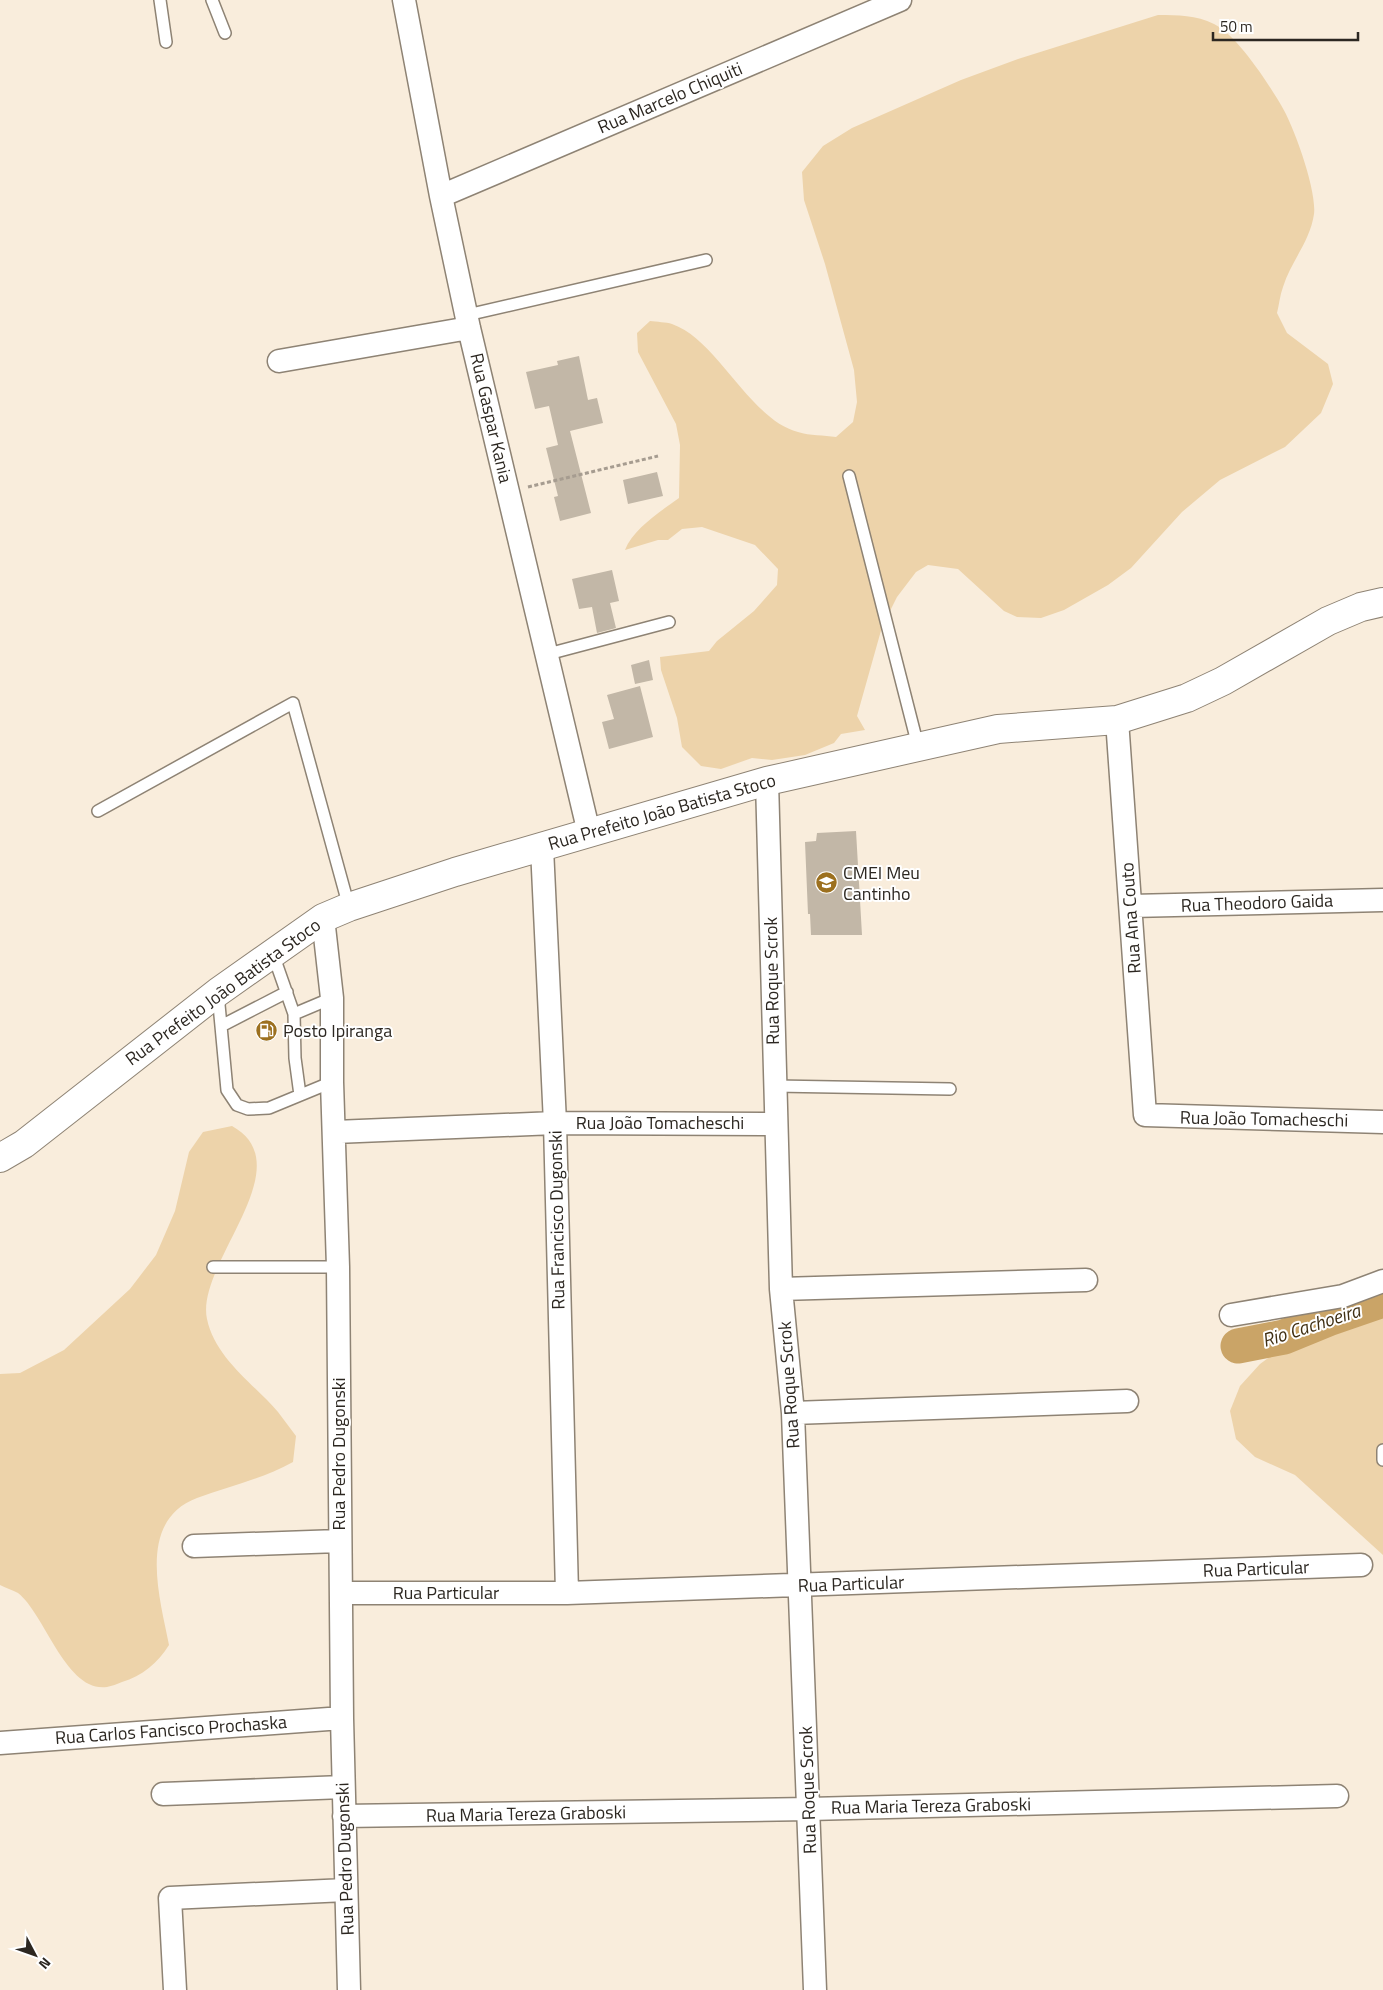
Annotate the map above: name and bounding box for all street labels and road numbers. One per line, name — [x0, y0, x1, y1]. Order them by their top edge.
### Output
street label: Rua Marcelo Chiquiti — [593, 55, 746, 140]
street label: Rua Gaspar Kania — [463, 350, 520, 486]
street label: Rua Prefeito João Batista Stoco — [545, 766, 779, 857]
street label: Rua Ana Couto — [1113, 862, 1148, 975]
street label: Rua Theodoro Gaida — [1180, 886, 1334, 919]
street label: Rua Prefeito João Batista Stoco — [119, 911, 326, 1072]
street label: Rua Roque Scrok — [757, 916, 786, 1045]
street label: Rua João Tomacheschi — [1180, 1104, 1348, 1133]
street label: Rua João Tomacheschi — [576, 1109, 744, 1136]
street label: Rua Francisco Dugonski — [541, 1130, 572, 1310]
street label: Rua Roque Scrok — [771, 1320, 806, 1450]
street label: Rua Pedro Dugonski — [325, 1378, 352, 1530]
street label: Rua Particular — [1202, 1553, 1310, 1584]
street label: Rua Particular — [797, 1568, 905, 1599]
street label: Rua Particular — [393, 1579, 499, 1606]
street label: Rua Carlos Fancisco Prochaska — [54, 1708, 288, 1751]
street label: Rua Roque Scrok — [792, 1725, 823, 1854]
street label: Rua Pedro Dugonski — [328, 1782, 361, 1936]
street label: Rua Maria Tereza Graboski — [831, 1790, 1031, 1821]
street label: Rua Maria Tereza Graboski — [426, 1798, 626, 1829]

